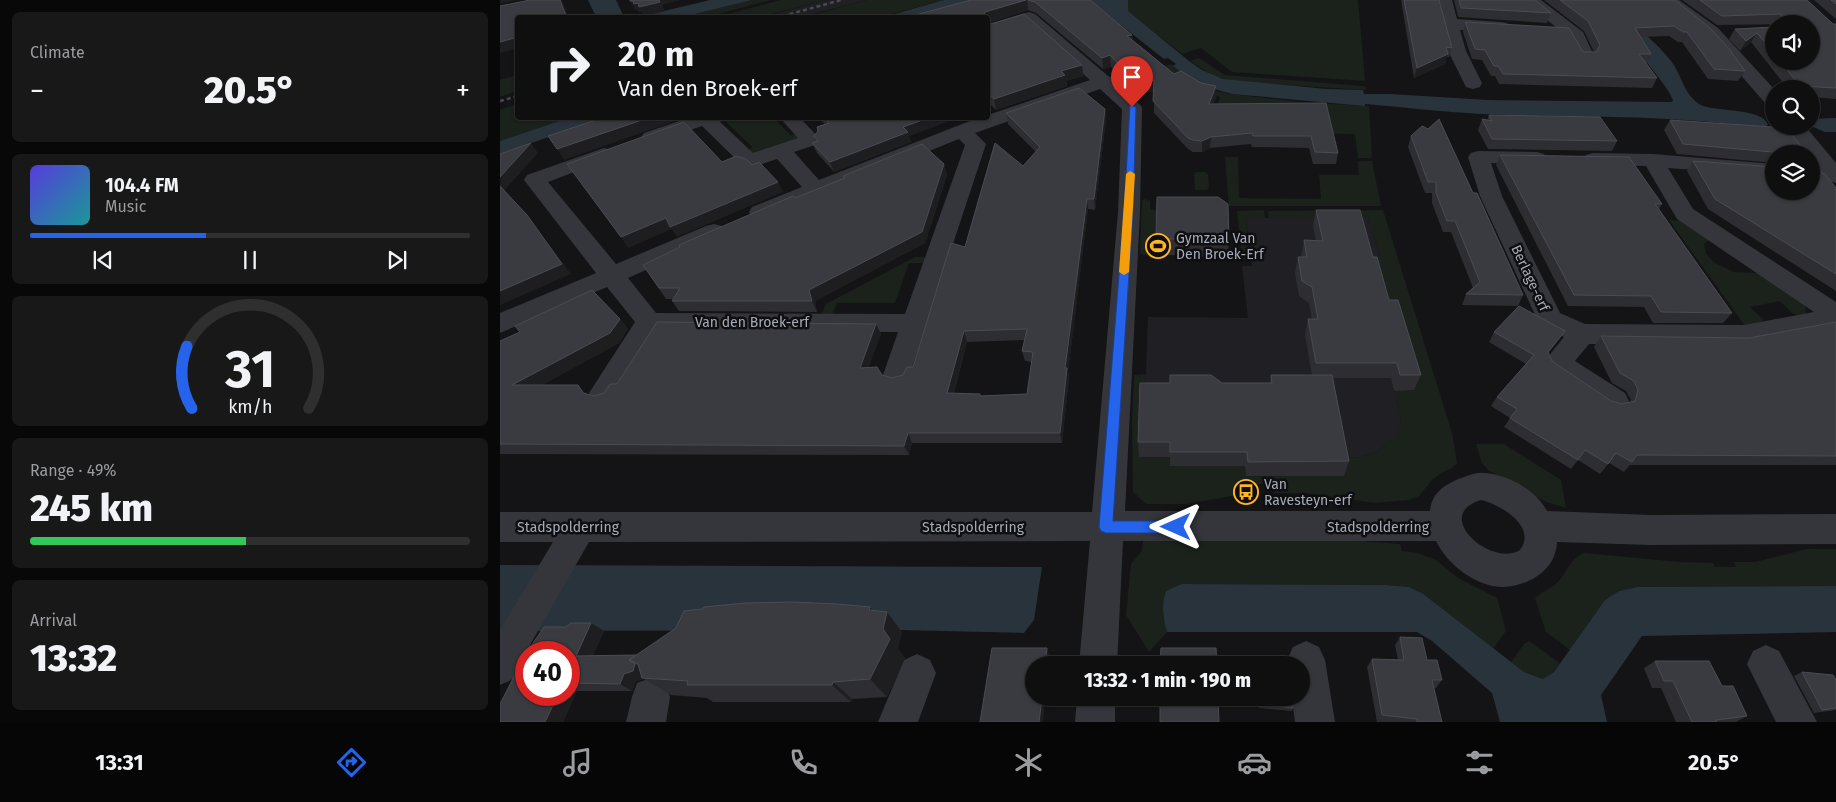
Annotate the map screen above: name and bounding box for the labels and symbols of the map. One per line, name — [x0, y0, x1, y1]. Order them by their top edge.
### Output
pin — [1111, 56, 1153, 107]
place label: Gymzaal Van Den Broek-Erf — [1176, 230, 1265, 263]
sports icon: Gymzaal Van Den Broek-Erf — [1145, 233, 1171, 259]
street label: Berlage-erf — [1507, 242, 1553, 315]
street label: Van den Broek-erf — [695, 314, 810, 331]
place label: Van Ravesteyn-erf — [1264, 476, 1353, 509]
bus stop icon: Van Ravesteyn-erf — [1233, 479, 1259, 505]
position arrow — [1149, 500, 1201, 552]
street label: Stadspolderring — [517, 519, 620, 536]
street label: Stadspolderring — [922, 519, 1025, 536]
street label: Stadspolderring — [1327, 519, 1430, 536]
speed limit sign: 40 — [515, 641, 580, 706]

